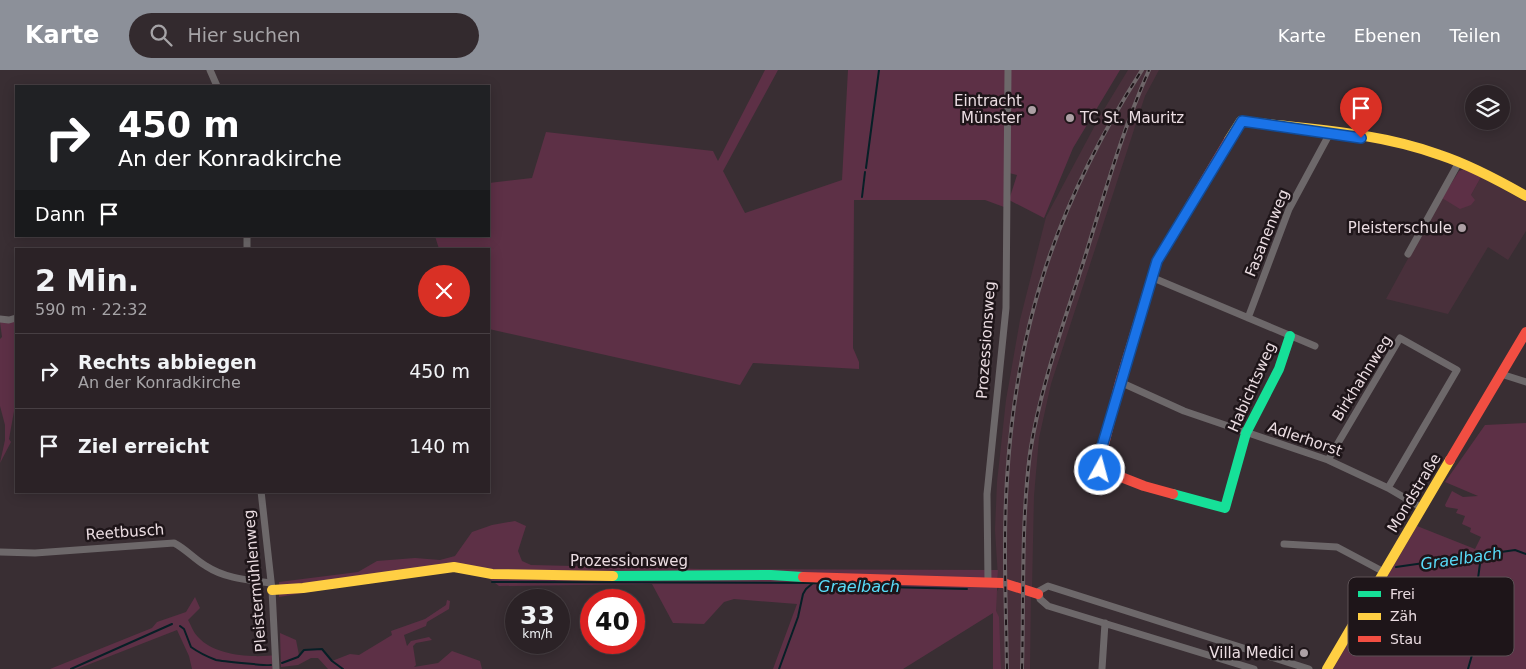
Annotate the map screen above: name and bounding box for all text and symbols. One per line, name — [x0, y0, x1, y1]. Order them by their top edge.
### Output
search box — [129, 13, 479, 58]
text: Karte — [25, 21, 99, 49]
icon: search — [147, 21, 175, 49]
text: Hier suchen — [187, 24, 301, 46]
text: Karte — [1278, 25, 1326, 46]
text: Ebenen — [1354, 25, 1422, 46]
text: Teilen — [1450, 25, 1501, 46]
map controls — [1465, 85, 1510, 130]
button: layers — [1465, 85, 1510, 130]
pin — [1340, 87, 1382, 138]
place label: Eintracht Münster — [954, 92, 1023, 127]
icon: arrive — [1347, 94, 1375, 122]
marker: Eintracht Münster — [1026, 104, 1038, 116]
icon: right — [35, 105, 100, 170]
text: 450 m — [118, 105, 240, 145]
place label: TC St. Mauritz — [1079, 109, 1184, 127]
marker: TC St. Mauritz — [1064, 112, 1076, 124]
text: An der Konradkirche — [118, 146, 342, 171]
street label: Fasanenweg — [1241, 187, 1293, 279]
icon: arrive — [95, 200, 123, 228]
text: Dann — [35, 203, 85, 225]
place label: Pleisterschule — [1348, 219, 1452, 237]
marker: Pleisterschule — [1456, 222, 1468, 234]
text: 2 Min. — [35, 263, 139, 298]
button: close — [418, 265, 470, 317]
street label: Prozessionsweg — [973, 280, 999, 400]
text: 590 m · 22:32 — [35, 300, 148, 319]
street label: Birkhahnweg — [1328, 332, 1396, 424]
street label: Habichtsweg — [1224, 339, 1280, 435]
text: Rechts abbiegen — [78, 351, 257, 373]
icon: right — [35, 357, 63, 385]
text: 450 m — [409, 360, 470, 382]
text: An der Konradkirche — [78, 373, 241, 392]
street label: Adlerhorst — [1265, 418, 1345, 460]
icon: arrive — [35, 432, 63, 460]
text: Ziel erreicht — [78, 435, 209, 457]
text: 140 m — [409, 435, 470, 457]
position arrow — [1073, 443, 1125, 495]
street label: Mondstraße — [1383, 450, 1445, 536]
street label: Pleistermühlenweg — [240, 509, 270, 653]
street label: Reetbusch — [85, 520, 165, 544]
water label: Graelbach — [1419, 543, 1503, 574]
street label: Prozessionsweg — [570, 552, 688, 570]
water label: Graelbach — [818, 577, 900, 596]
legend — [1348, 577, 1514, 656]
text: Frei — [1390, 586, 1415, 602]
speed limit sign: 40 — [580, 589, 645, 654]
text: 33 — [520, 601, 555, 630]
text: Zäh — [1390, 608, 1417, 624]
text: km/h — [522, 627, 553, 641]
text: Stau — [1390, 631, 1422, 647]
place label: Villa Medici — [1209, 644, 1294, 662]
marker: Villa Medici — [1298, 647, 1310, 659]

